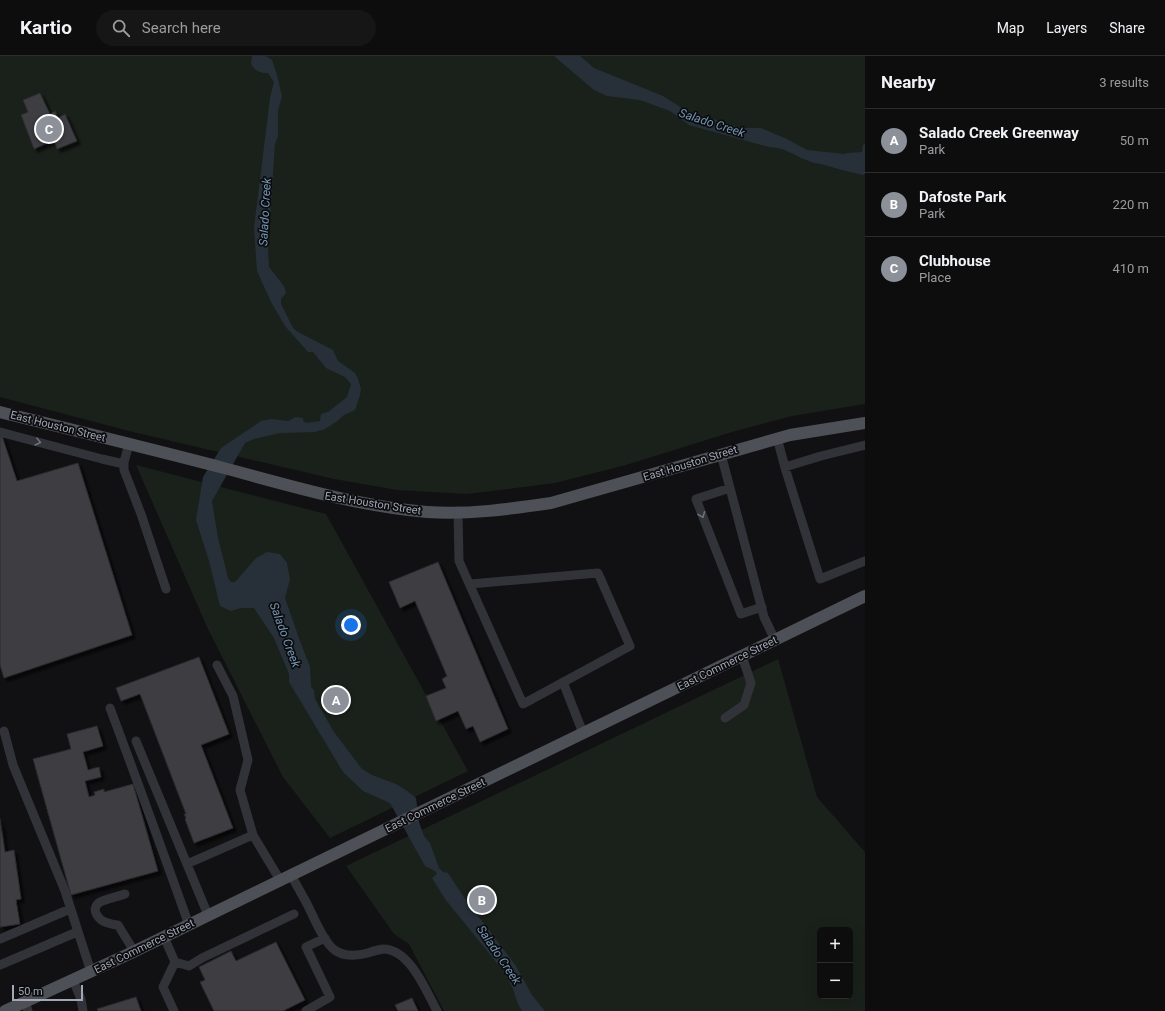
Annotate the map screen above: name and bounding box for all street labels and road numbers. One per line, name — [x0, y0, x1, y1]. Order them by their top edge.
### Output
street label: East Houston Street — [9, 408, 107, 445]
street label: East Houston Street — [642, 443, 739, 484]
street label: East Houston Street — [324, 489, 423, 518]
street label: East Commerce Street — [675, 633, 780, 693]
street label: East Commerce Street — [383, 775, 488, 835]
street label: East Commerce Street — [92, 916, 197, 976]

